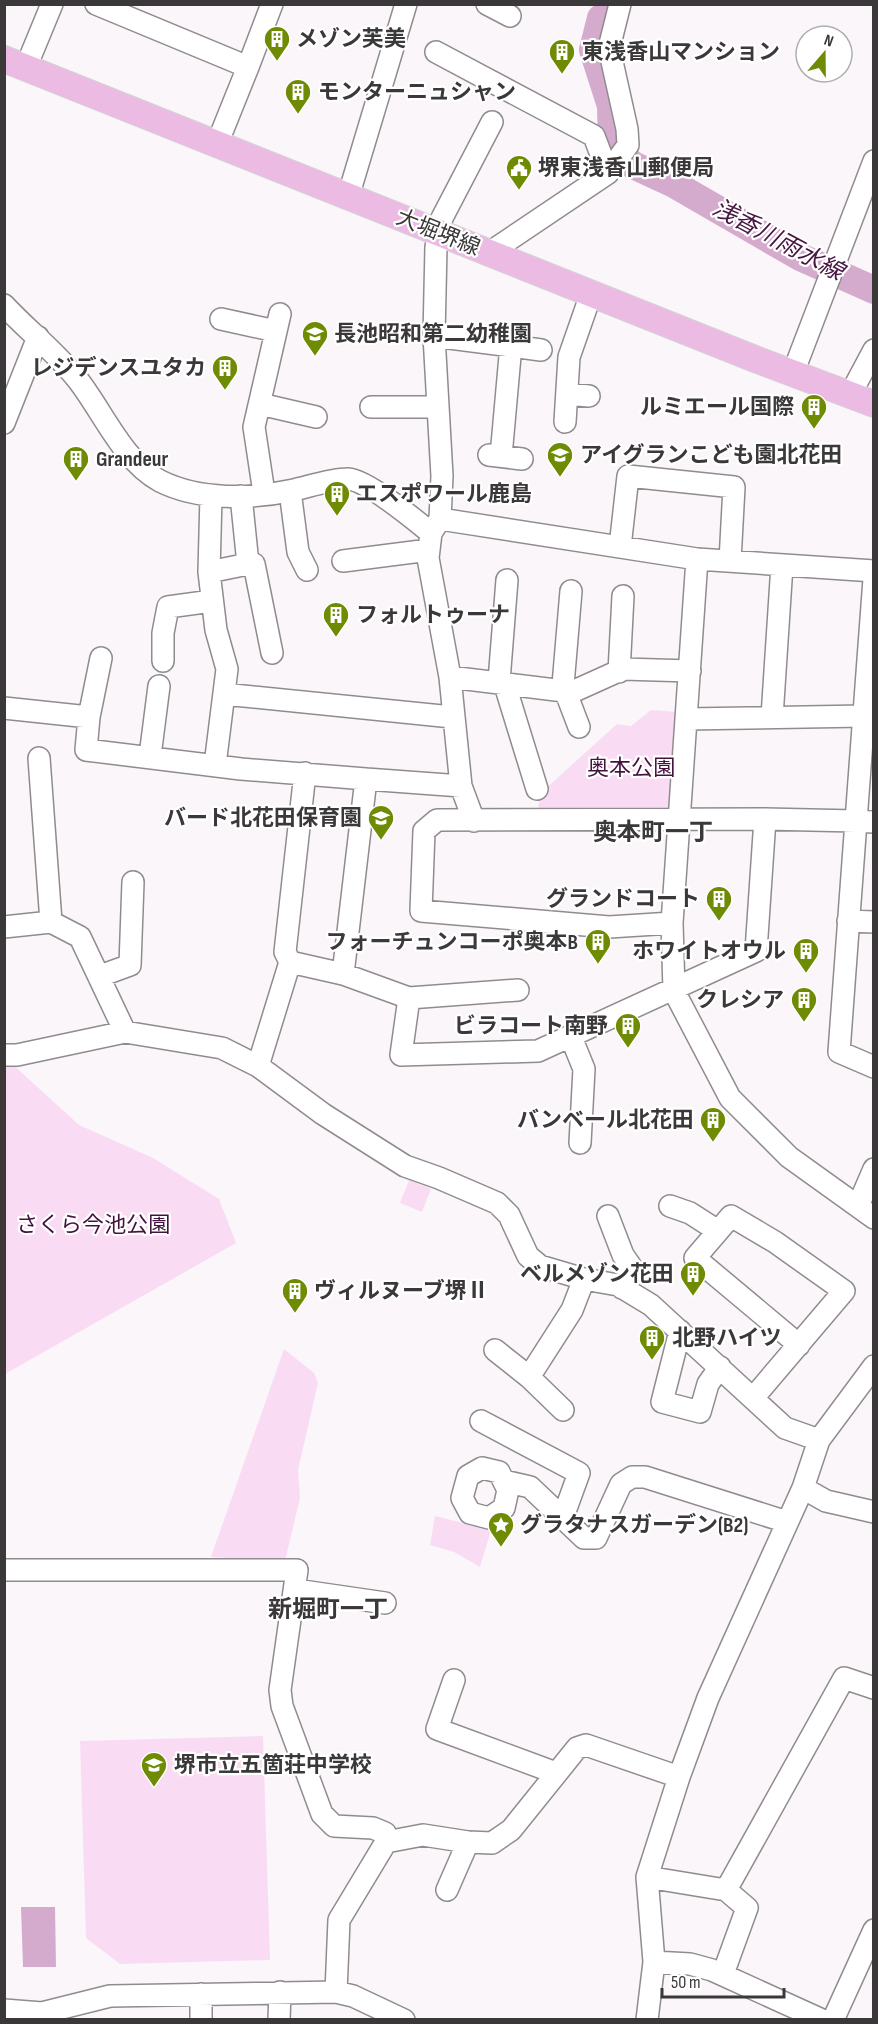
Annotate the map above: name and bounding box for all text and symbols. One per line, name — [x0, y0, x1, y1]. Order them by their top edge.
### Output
building icon: メゾン芙美 — [262, 24, 292, 62]
north arrow — [794, 24, 854, 84]
place label: メゾン芙美 — [296, 26, 406, 53]
text: N — [821, 31, 836, 52]
building icon: 東浅香山マンション — [547, 37, 577, 75]
place label: 東浅香山マンション — [582, 39, 780, 66]
building icon: モンターニュシャン — [283, 77, 313, 115]
place label: モンターニュシャン — [318, 79, 516, 106]
public building icon: 堺東浅香山郵便局 — [504, 153, 534, 191]
place label: 堺東浅香山郵便局 — [538, 155, 714, 182]
water label: 浅香川雨水線 — [708, 193, 851, 288]
street label: 大堀堺線 — [392, 204, 484, 262]
school or university icon: 長池昭和第二幼稚園 — [300, 319, 330, 357]
place label: 長池昭和第二幼稚園 — [334, 321, 532, 348]
building icon: レジデンスユタカ — [210, 353, 240, 391]
place label: レジデンスユタカ — [30, 355, 206, 382]
building icon: ルミエール国際 — [799, 392, 829, 430]
place label: ルミエール国際 — [640, 394, 794, 421]
school or university icon: アイグランこども園北花田 — [545, 440, 575, 478]
place label: アイグランこども園北花田 — [580, 442, 842, 469]
building icon: Grandeur — [61, 444, 91, 482]
place label: Grandeur — [96, 446, 168, 473]
building icon: エスポワール鹿島 — [322, 479, 352, 517]
place label: エスポワール鹿島 — [356, 481, 532, 508]
building icon: フォルトゥーナ — [321, 600, 351, 638]
place label: フォルトゥーナ — [356, 602, 510, 629]
park label: 奥本公園 — [587, 755, 675, 782]
school or university icon: バード北花田保育園 — [366, 803, 396, 841]
place label: バード北花田保育園 — [164, 805, 362, 832]
district label: 奥本町一丁 — [593, 818, 713, 847]
building icon: グランドコート — [704, 884, 734, 922]
place label: グランドコート — [546, 886, 700, 913]
building icon: フォーチュンコーポ奥本B — [583, 927, 613, 965]
place label: フォーチュンコーポ奥本B — [326, 929, 578, 956]
building icon: ホワイトオウル — [791, 936, 821, 974]
place label: ホワイトオウル — [632, 938, 786, 965]
building icon: クレシア — [789, 985, 819, 1023]
place label: クレシア — [696, 987, 784, 1014]
building icon: ビラコート南野 — [613, 1011, 643, 1049]
place label: ビラコート南野 — [454, 1013, 608, 1040]
building icon: バンベール北花田 — [698, 1105, 728, 1143]
place label: バンベール北花田 — [517, 1107, 694, 1134]
park label: さくら今池公園 — [16, 1212, 170, 1239]
building icon: ベルメゾン花田 — [678, 1259, 708, 1297]
place label: ベルメゾン花田 — [520, 1261, 674, 1288]
building icon: ヴィルヌーブ堺Ⅱ — [280, 1276, 310, 1314]
place label: ヴィルヌーブ堺Ⅱ — [314, 1278, 489, 1305]
building icon: 北野ハイツ — [637, 1323, 667, 1361]
place label: 北野ハイツ — [672, 1325, 782, 1352]
place icon: グラタナスガーデン(B2) — [486, 1510, 516, 1548]
place label: グラタナスガーデン(B2) — [520, 1512, 748, 1539]
district label: 新堀町一丁 — [268, 1595, 388, 1624]
school or university icon: 堺市立五箇荘中学校 — [139, 1750, 169, 1788]
place label: 堺市立五箇荘中学校 — [174, 1752, 372, 1779]
scale bar — [662, 1961, 784, 1999]
text: 50 m — [671, 1972, 701, 1993]

